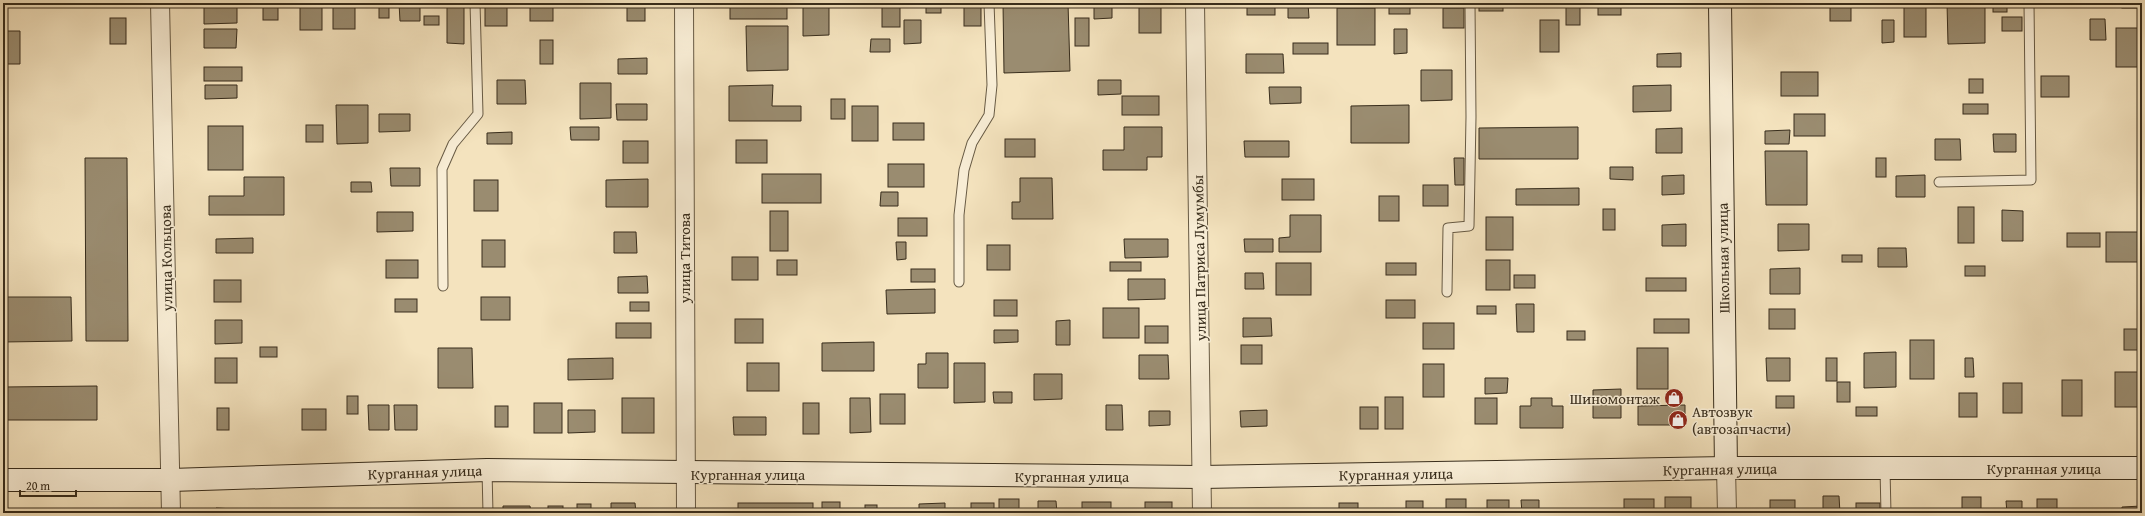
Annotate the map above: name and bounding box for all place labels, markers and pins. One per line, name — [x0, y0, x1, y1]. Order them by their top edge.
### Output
shop icon: Шиномонтаж — [1663, 387, 1685, 409]
place label: Шиномонтаж — [1570, 388, 1660, 409]
place label: Автозвук (автозапчасти) — [1692, 401, 1791, 439]
shop icon: Автозвук (автозапчасти) — [1667, 409, 1689, 431]

